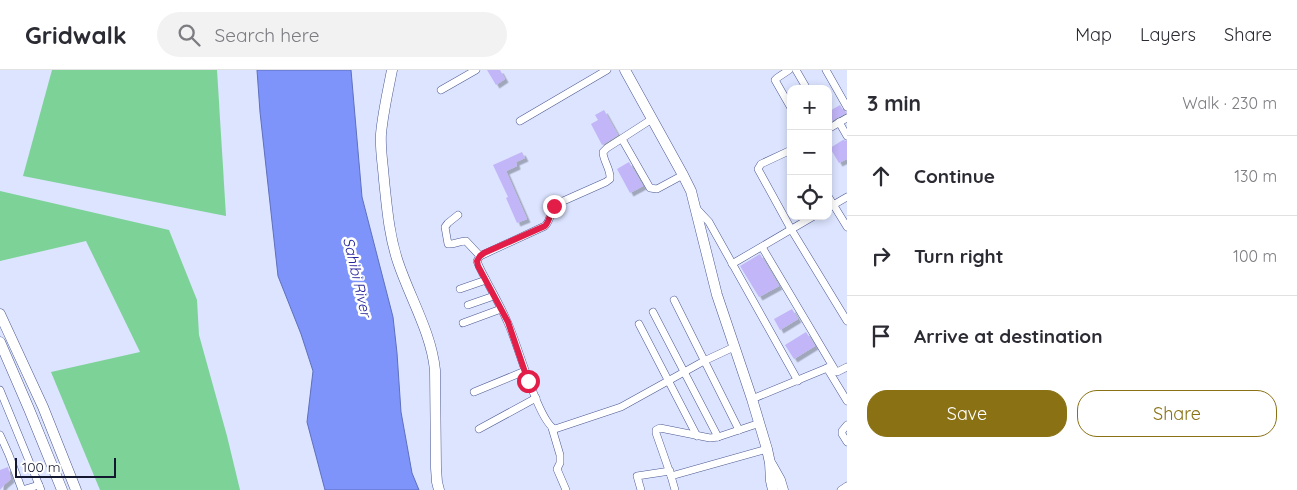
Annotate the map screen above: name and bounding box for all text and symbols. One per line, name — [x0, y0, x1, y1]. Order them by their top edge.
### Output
search box — [157, 12, 507, 57]
text: Gridwalk — [25, 20, 127, 50]
icon: search — [175, 21, 203, 49]
text: Search here — [215, 23, 319, 47]
text: Map — [1075, 23, 1112, 46]
text: Layers — [1140, 23, 1196, 46]
text: Share — [1224, 23, 1272, 46]
map controls — [787, 85, 832, 220]
button: + — [787, 85, 832, 130]
text: 3 min — [867, 90, 921, 116]
text: Walk · 230 m — [1182, 93, 1277, 113]
button: − — [787, 130, 832, 175]
icon: ahead — [867, 162, 895, 190]
text: Continue — [914, 164, 995, 188]
text: 130 m — [1234, 166, 1277, 186]
button: locate — [787, 175, 832, 220]
route end — [543, 195, 566, 218]
water label: Sahibi River — [339, 235, 376, 321]
icon: right — [867, 242, 895, 270]
text: Turn right — [914, 244, 1003, 268]
text: 100 m — [1233, 246, 1277, 266]
icon: arrive — [867, 322, 895, 350]
text: Arrive at destination — [914, 324, 1103, 348]
route start — [517, 370, 540, 393]
button: Save — [867, 390, 1067, 437]
button: Share — [1077, 390, 1277, 437]
scale bar — [15, 455, 116, 478]
text: 100 m — [22, 458, 60, 476]

